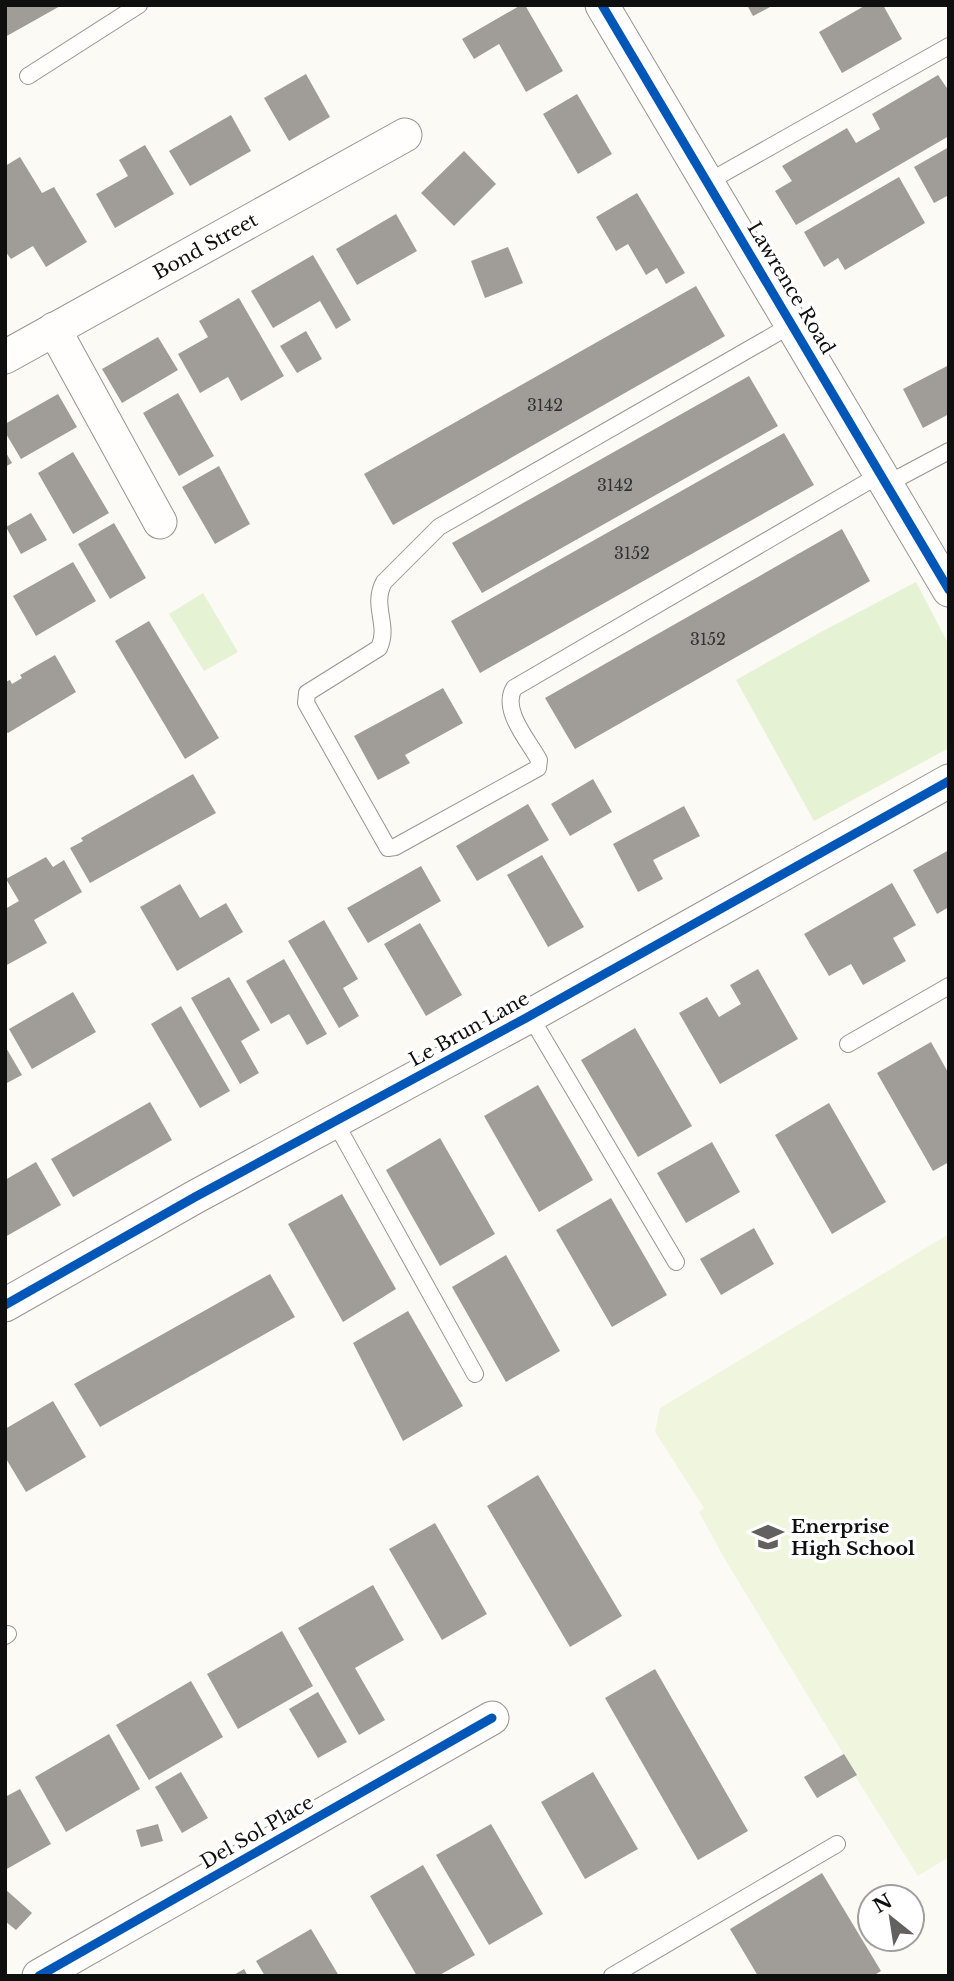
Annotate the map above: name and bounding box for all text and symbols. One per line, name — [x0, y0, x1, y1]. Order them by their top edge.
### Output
street label: Bond Street — [149, 207, 262, 284]
street label: Lawrence Road — [742, 218, 840, 358]
house number: 3142 — [527, 395, 563, 415]
house number: 3142 — [597, 475, 633, 495]
house number: 3152 — [614, 543, 650, 563]
house number: 3152 — [690, 629, 726, 649]
street label: Le Brun Lane — [405, 987, 533, 1071]
place label: Enerprise High School — [791, 1515, 915, 1560]
school or university icon: Enerprise High School — [751, 1520, 785, 1554]
street label: Del Sol Place — [196, 1790, 318, 1874]
north arrow — [856, 1883, 926, 1953]
text: N — [869, 1889, 896, 1918]

